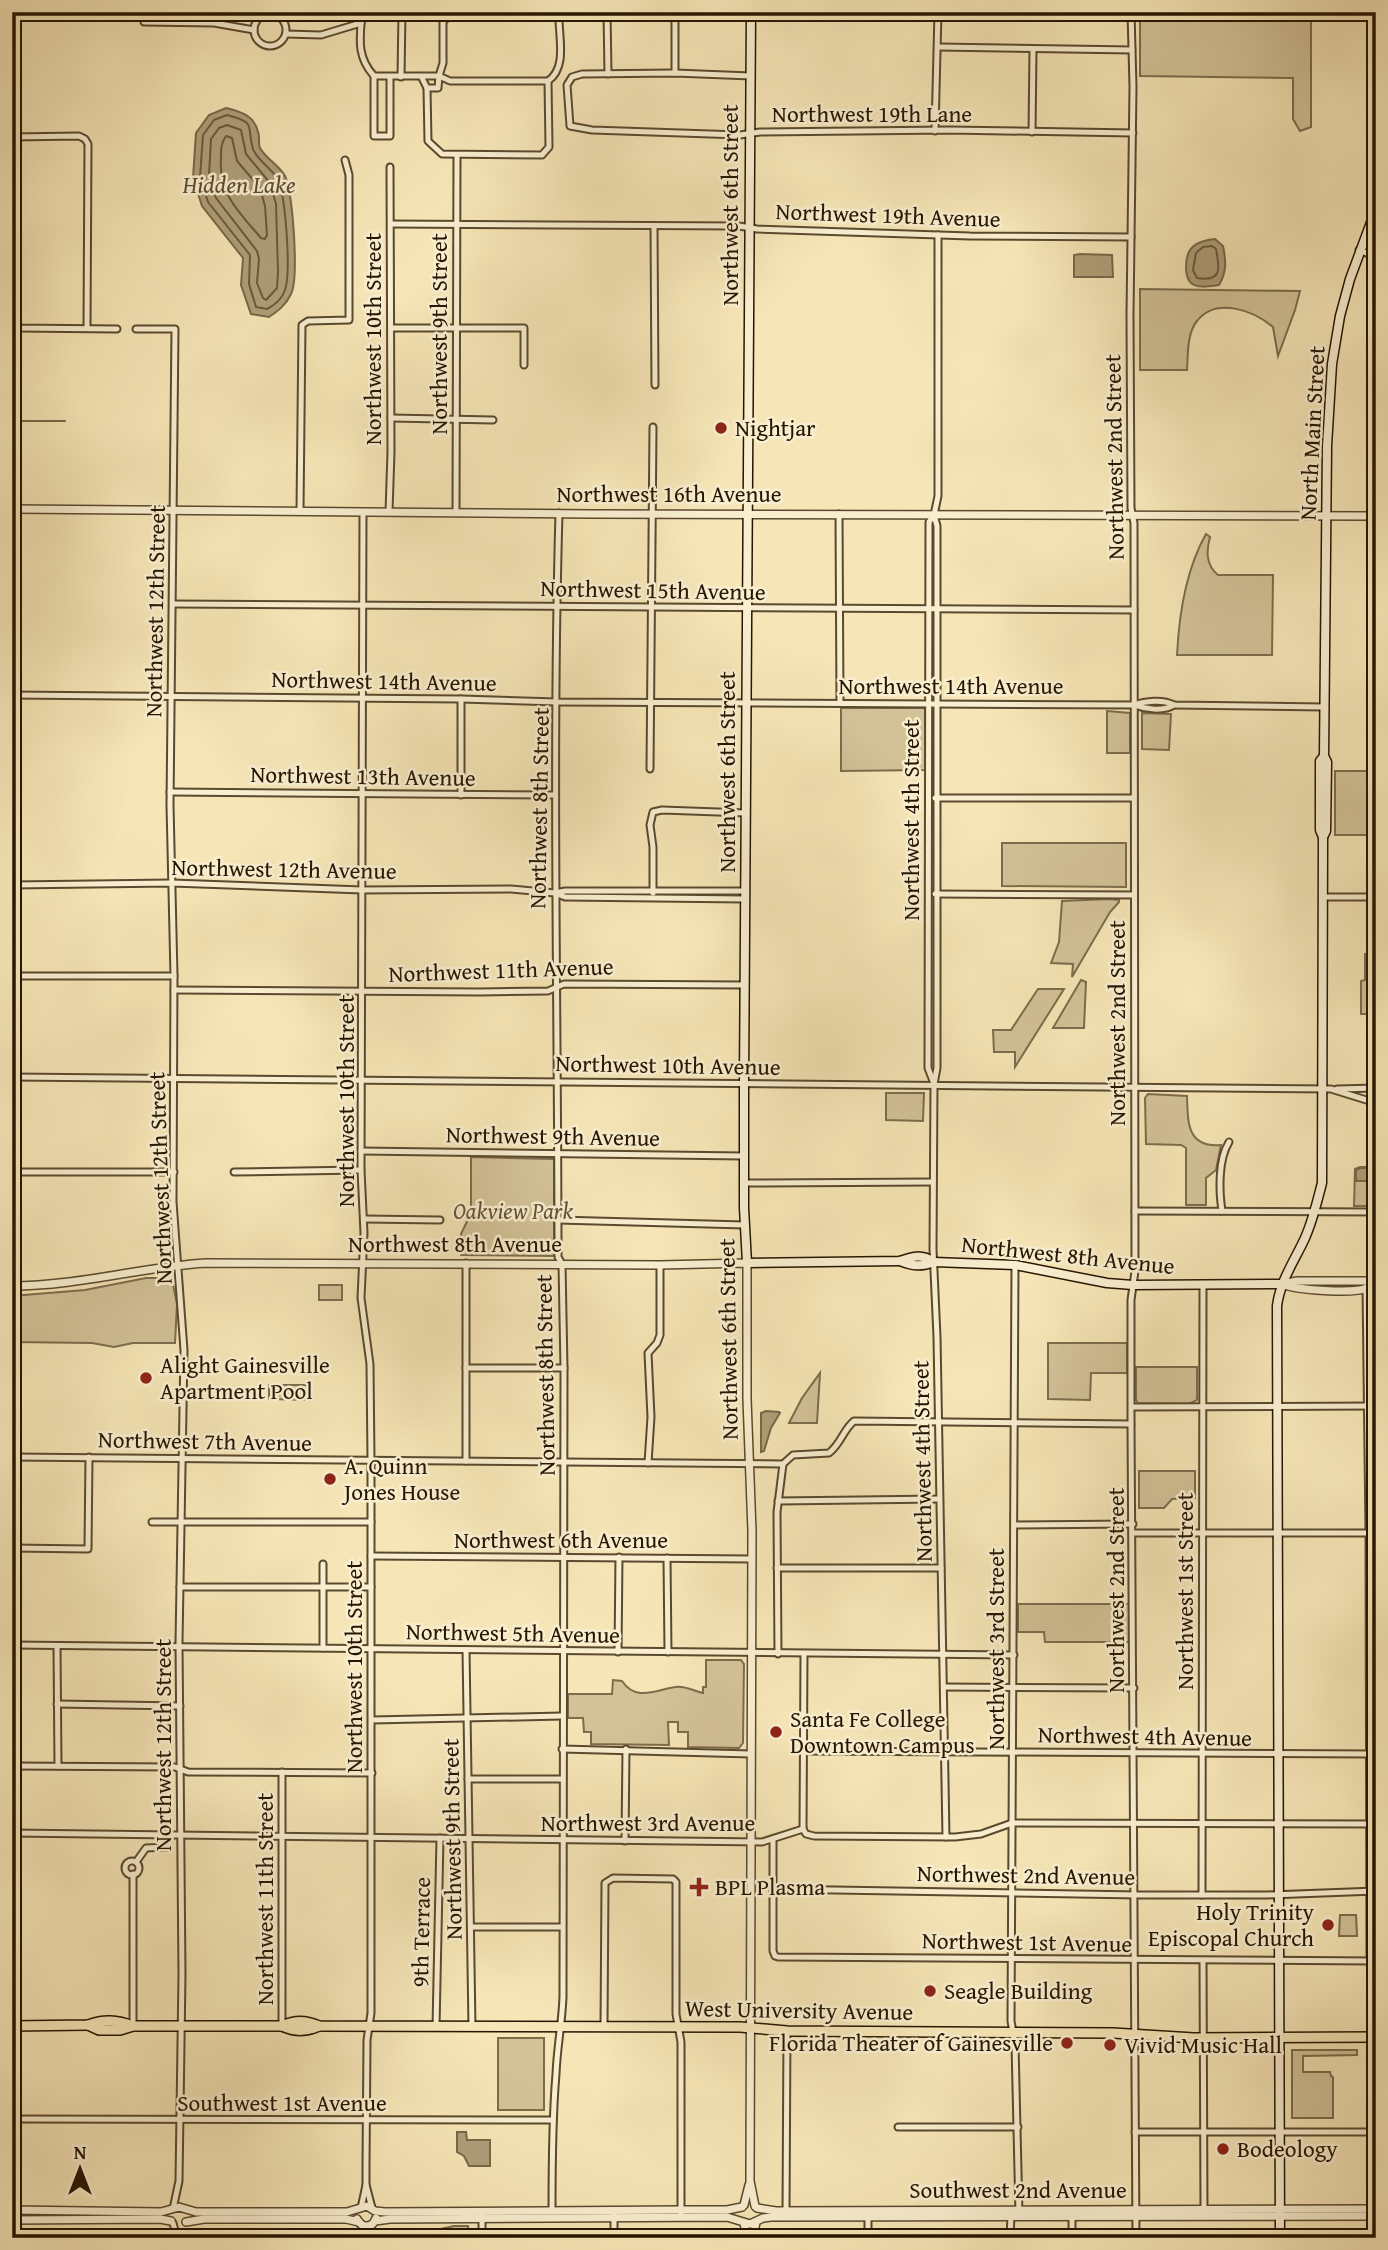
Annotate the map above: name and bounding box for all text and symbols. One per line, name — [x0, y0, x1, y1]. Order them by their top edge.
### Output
street label: Northwest 19th Lane — [772, 97, 972, 130]
street label: Northwest 6th Street — [713, 104, 746, 306]
water label: Hidden Lake — [181, 167, 296, 202]
street label: Northwest 19th Avenue — [775, 194, 1001, 235]
street label: Northwest 10th Street — [356, 233, 389, 445]
street label: Northwest 9th Street — [422, 233, 455, 435]
street label: North Main Street — [1290, 345, 1333, 521]
street label: Northwest 2nd Street — [1095, 354, 1132, 560]
place label: Nightjar — [735, 411, 816, 444]
marker: Nightjar — [713, 420, 729, 436]
street label: Northwest 16th Avenue — [556, 477, 782, 510]
street label: Northwest 12th Street — [136, 504, 173, 718]
street label: Northwest 15th Avenue — [540, 571, 766, 608]
street label: Northwest 14th Avenue — [271, 662, 497, 699]
street label: Northwest 14th Avenue — [838, 669, 1064, 702]
street label: Northwest 6th Street — [710, 671, 743, 873]
street label: Northwest 8th Street — [520, 707, 557, 909]
street label: Northwest 4th Street — [894, 719, 927, 921]
street label: Northwest 13th Avenue — [250, 757, 476, 794]
street label: Northwest 12th Avenue — [171, 850, 397, 887]
street label: Northwest 2nd Street — [1100, 920, 1133, 1126]
street label: Northwest 11th Avenue — [388, 949, 614, 990]
street label: Northwest 10th Street — [329, 995, 362, 1207]
street label: Northwest 10th Avenue — [555, 1046, 781, 1083]
street label: Northwest 12th Street — [139, 1071, 180, 1285]
street label: Northwest 9th Avenue — [446, 1117, 660, 1154]
park label: Oakview Park — [453, 1194, 573, 1227]
street label: Northwest 8th Avenue — [348, 1227, 562, 1260]
street label: Northwest 8th Avenue — [960, 1227, 1176, 1282]
street label: Northwest 6th Street — [709, 1238, 746, 1440]
street label: Northwest 8th Street — [526, 1274, 563, 1476]
place label: Alight Gainesville Apartment Pool — [160, 1348, 330, 1407]
street label: Northwest 4th Street — [903, 1360, 940, 1562]
marker: Alight Gainesville Apartment Pool — [138, 1370, 154, 1386]
street label: Northwest 7th Avenue — [98, 1422, 312, 1459]
place label: A. Quinn Jones House — [341, 1449, 460, 1508]
marker: A. Quinn Jones House — [322, 1471, 338, 1487]
street label: Northwest 2nd Street — [1099, 1487, 1132, 1693]
street label: Northwest 1st Street — [1168, 1492, 1201, 1690]
street label: Northwest 6th Avenue — [454, 1523, 668, 1556]
street label: Northwest 3rd Street — [979, 1548, 1012, 1750]
street label: Northwest 10th Street — [337, 1561, 370, 1773]
street label: Northwest 5th Avenue — [406, 1614, 620, 1651]
street label: Northwest 12th Street — [146, 1639, 179, 1851]
place label: Santa Fe College Downtown Campus — [790, 1702, 975, 1761]
street label: Northwest 4th Avenue — [1038, 1717, 1252, 1754]
marker: Santa Fe College Downtown Campus — [768, 1724, 784, 1740]
street label: Northwest 9th Street — [433, 1738, 470, 1940]
street label: Northwest 11th Street — [248, 1793, 281, 2005]
street label: Northwest 3rd Avenue — [541, 1806, 755, 1839]
street label: Northwest 2nd Avenue — [917, 1856, 1135, 1893]
place label: BPL Plasma — [715, 1870, 825, 1903]
street label: 9th Terrace — [403, 1876, 438, 1988]
marker: BPL Plasma — [689, 1877, 709, 1897]
place label: Holy Trinity Episcopal Church — [1148, 1895, 1315, 1954]
marker: Holy Trinity Episcopal Church — [1320, 1917, 1336, 1933]
street label: Northwest 1st Avenue — [922, 1923, 1132, 1960]
place label: Seagle Building — [944, 1974, 1093, 2007]
marker: Seagle Building — [922, 1983, 938, 1999]
street label: West University Avenue — [685, 1991, 913, 2028]
place label: Florida Theater of Gainesville — [769, 2026, 1053, 2059]
place label: Vivid Music Hall — [1124, 2028, 1282, 2061]
marker: Florida Theater of Gainesville — [1059, 2035, 1075, 2051]
marker: Vivid Music Hall — [1102, 2037, 1118, 2053]
street label: Southwest 1st Avenue — [177, 2086, 387, 2119]
place label: Bodeology — [1237, 2132, 1338, 2165]
north arrow — [46, 2134, 116, 2204]
text: N — [74, 2138, 87, 2166]
marker: Bodeology — [1215, 2141, 1231, 2157]
street label: Southwest 2nd Avenue — [909, 2173, 1127, 2206]

